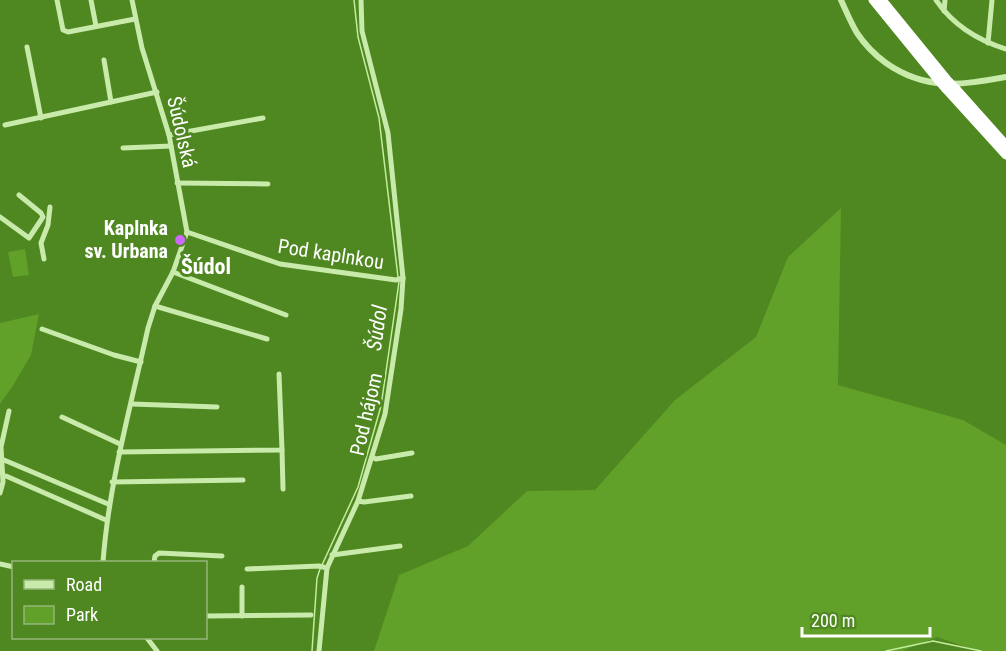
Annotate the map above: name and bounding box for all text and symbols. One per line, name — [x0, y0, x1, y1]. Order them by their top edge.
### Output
street label: Šúdolská — [162, 94, 202, 170]
place label: Kaplnka sv. Urbana — [85, 216, 168, 263]
marker: Kaplnka sv. Urbana — [173, 233, 187, 247]
street label: Pod kaplnkou — [276, 234, 386, 274]
district label: Šúdol — [181, 254, 231, 279]
water label: Šúdol — [362, 304, 392, 352]
street label: Pod hájom — [345, 370, 387, 458]
legend — [12, 561, 207, 639]
text: Road — [66, 574, 102, 595]
scale bar — [802, 600, 930, 638]
text: Park — [66, 604, 98, 625]
text: 200 m — [811, 610, 855, 631]

